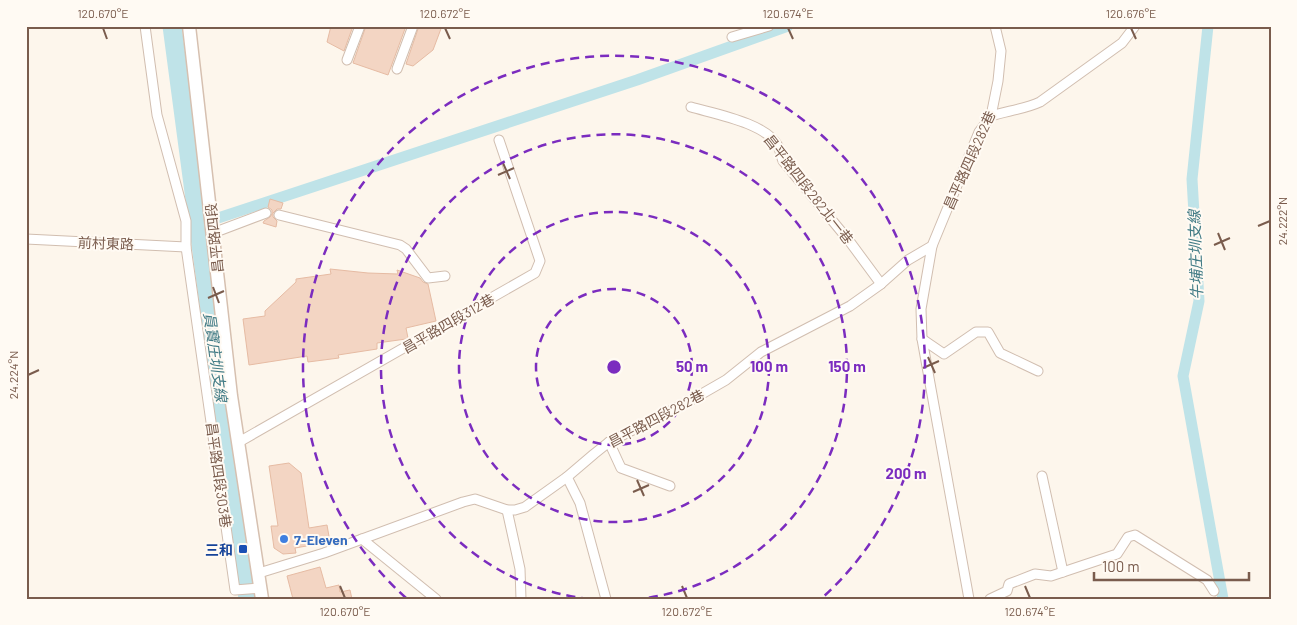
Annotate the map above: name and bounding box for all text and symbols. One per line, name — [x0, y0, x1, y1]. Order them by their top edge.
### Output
text: 120.670°E — [77, 6, 129, 20]
text: 120.672°E — [420, 6, 470, 20]
text: 120.674°E — [762, 6, 814, 20]
text: 120.676°E — [1106, 6, 1156, 20]
street label: 昌平路四段282巷 — [940, 108, 998, 212]
street label: 昌平路四段282北一巷 — [761, 131, 857, 247]
text: 24.222°N — [1275, 197, 1289, 245]
street label: 昌平路四段 — [202, 202, 226, 274]
water label: 牛埔庄圳支線 — [1184, 208, 1206, 300]
street label: 前村東路 — [78, 234, 134, 252]
street label: 昌平路四段312巷 — [399, 290, 497, 356]
water label: 員寶庄圳支線 — [201, 311, 231, 405]
text: 24.224°N — [6, 351, 20, 399]
text: 50 m — [676, 357, 708, 375]
text: 100 m — [750, 357, 788, 375]
text: 150 m — [828, 357, 866, 375]
centre of rings — [605, 358, 623, 376]
street label: 昌平路四段282巷 — [605, 386, 707, 450]
street label: 昌平路四段303巷 — [203, 421, 235, 529]
text: 200 m — [885, 464, 927, 482]
place label: 7-Eleven — [294, 531, 348, 548]
marker: 7-Eleven — [278, 533, 290, 545]
place label: 三和 — [205, 541, 233, 558]
marker: 三和 — [237, 543, 249, 555]
scale bar — [1094, 550, 1250, 582]
text: 100 m — [1102, 557, 1140, 575]
text: 120.670°E — [319, 604, 371, 618]
text: 120.672°E — [662, 604, 712, 618]
text: 120.674°E — [1004, 604, 1056, 618]

